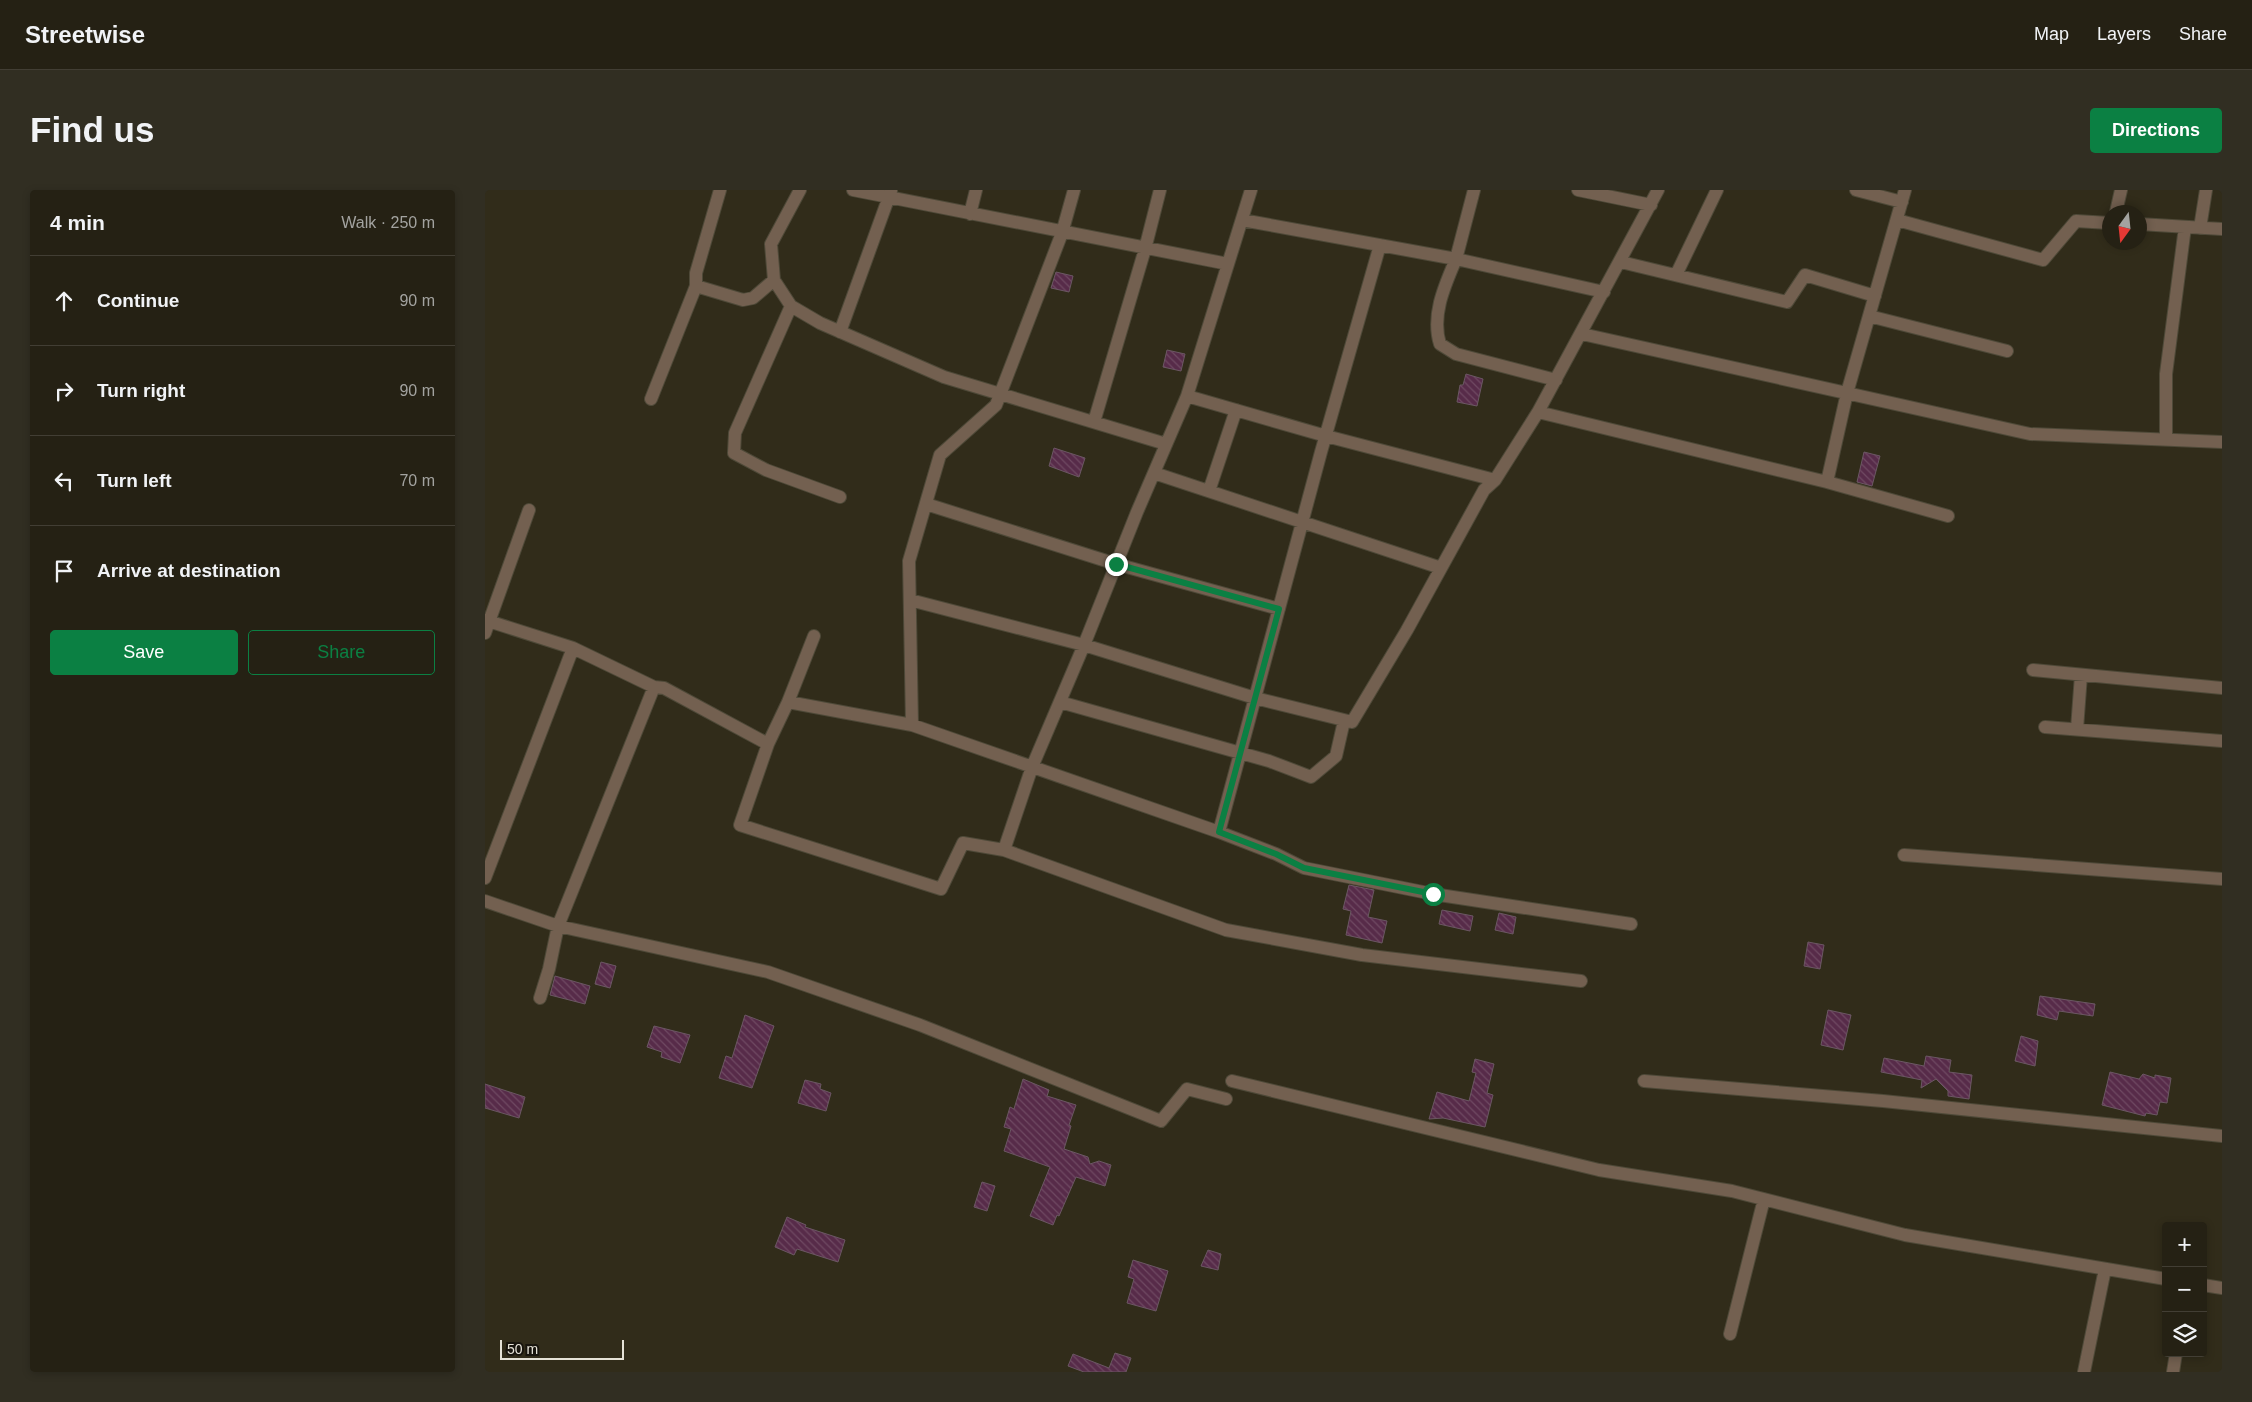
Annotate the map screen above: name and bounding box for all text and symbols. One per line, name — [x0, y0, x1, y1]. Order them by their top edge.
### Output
text: Streetwise — [25, 21, 145, 48]
text: Map — [2034, 24, 2069, 44]
text: Layers — [2097, 24, 2151, 44]
text: Share — [2179, 24, 2227, 44]
button: Directions — [2090, 108, 2222, 153]
text: Find us — [30, 110, 154, 149]
north arrow — [2102, 205, 2147, 250]
text: 4 min — [50, 211, 105, 234]
text: Walk · 250 m — [341, 214, 435, 231]
icon: ahead — [50, 287, 78, 315]
text: Continue — [97, 290, 179, 311]
text: 90 m — [399, 292, 435, 309]
icon: right — [50, 377, 78, 405]
text: Turn right — [97, 380, 185, 401]
text: 90 m — [399, 382, 435, 399]
icon: left — [50, 467, 78, 495]
text: Turn left — [97, 470, 172, 491]
text: 70 m — [399, 472, 435, 489]
route end — [1105, 553, 1128, 576]
icon: arrive — [50, 557, 78, 585]
text: Arrive at destination — [97, 560, 281, 581]
button: Save — [50, 630, 238, 675]
button: Share — [248, 630, 435, 675]
route start — [1422, 883, 1445, 906]
map controls — [2162, 1222, 2207, 1357]
button: + — [2162, 1222, 2207, 1267]
button: − — [2162, 1267, 2207, 1312]
button: layers — [2162, 1312, 2207, 1357]
scale bar — [500, 1337, 624, 1360]
text: 50 m — [507, 1341, 538, 1357]

